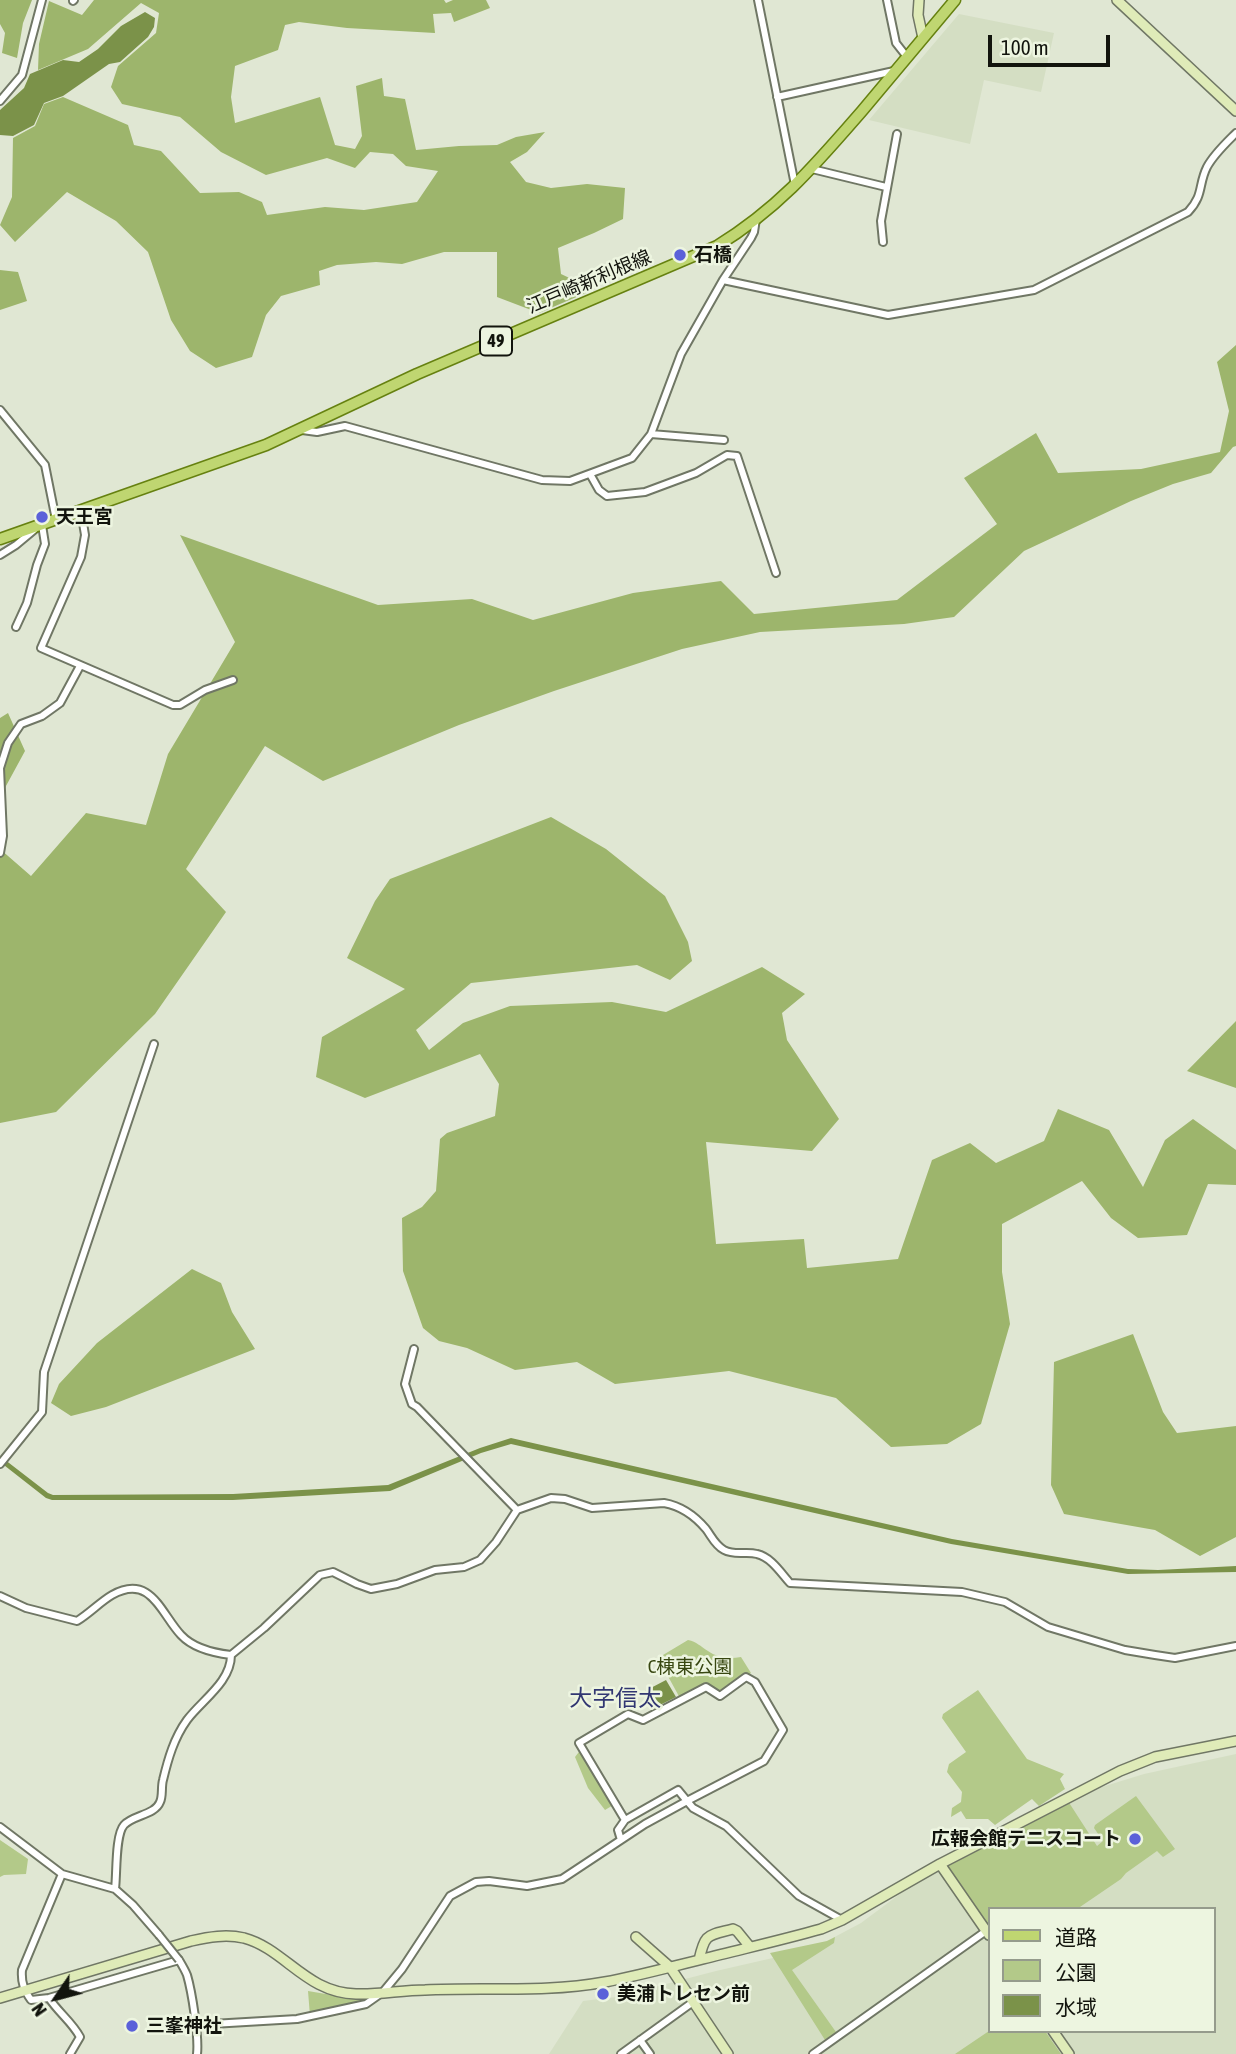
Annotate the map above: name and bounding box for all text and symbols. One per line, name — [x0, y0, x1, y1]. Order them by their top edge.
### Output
scale bar — [991, 21, 1114, 65]
text: 100 m — [1001, 35, 1049, 59]
place label: 石橋 — [694, 244, 732, 266]
street label: 江戸崎新利根線 — [523, 246, 655, 318]
marker: 石橋 — [672, 247, 688, 263]
road number: 49 — [480, 326, 512, 356]
place label: 天王宮 — [56, 506, 113, 528]
marker: 天王宮 — [34, 509, 50, 525]
park label: C棟東公園 — [648, 1656, 732, 1678]
district label: 大字信太 — [569, 1685, 661, 1713]
place label: 広報会館テニスコート — [931, 1828, 1121, 1850]
marker: 広報会館テニスコート — [1127, 1831, 1143, 1847]
legend — [988, 1907, 1215, 2033]
text: 道路 — [1055, 1925, 1097, 1949]
text: 公園 — [1055, 1960, 1097, 1984]
north arrow — [21, 1963, 91, 2033]
place label: 美浦トレセン前 — [617, 1983, 750, 2005]
marker: 美浦トレセン前 — [595, 1986, 611, 2002]
text: 水域 — [1055, 1995, 1097, 2019]
text: N — [27, 1999, 51, 2021]
place label: 三峯神社 — [146, 2015, 222, 2037]
marker: 三峯神社 — [124, 2018, 140, 2034]

